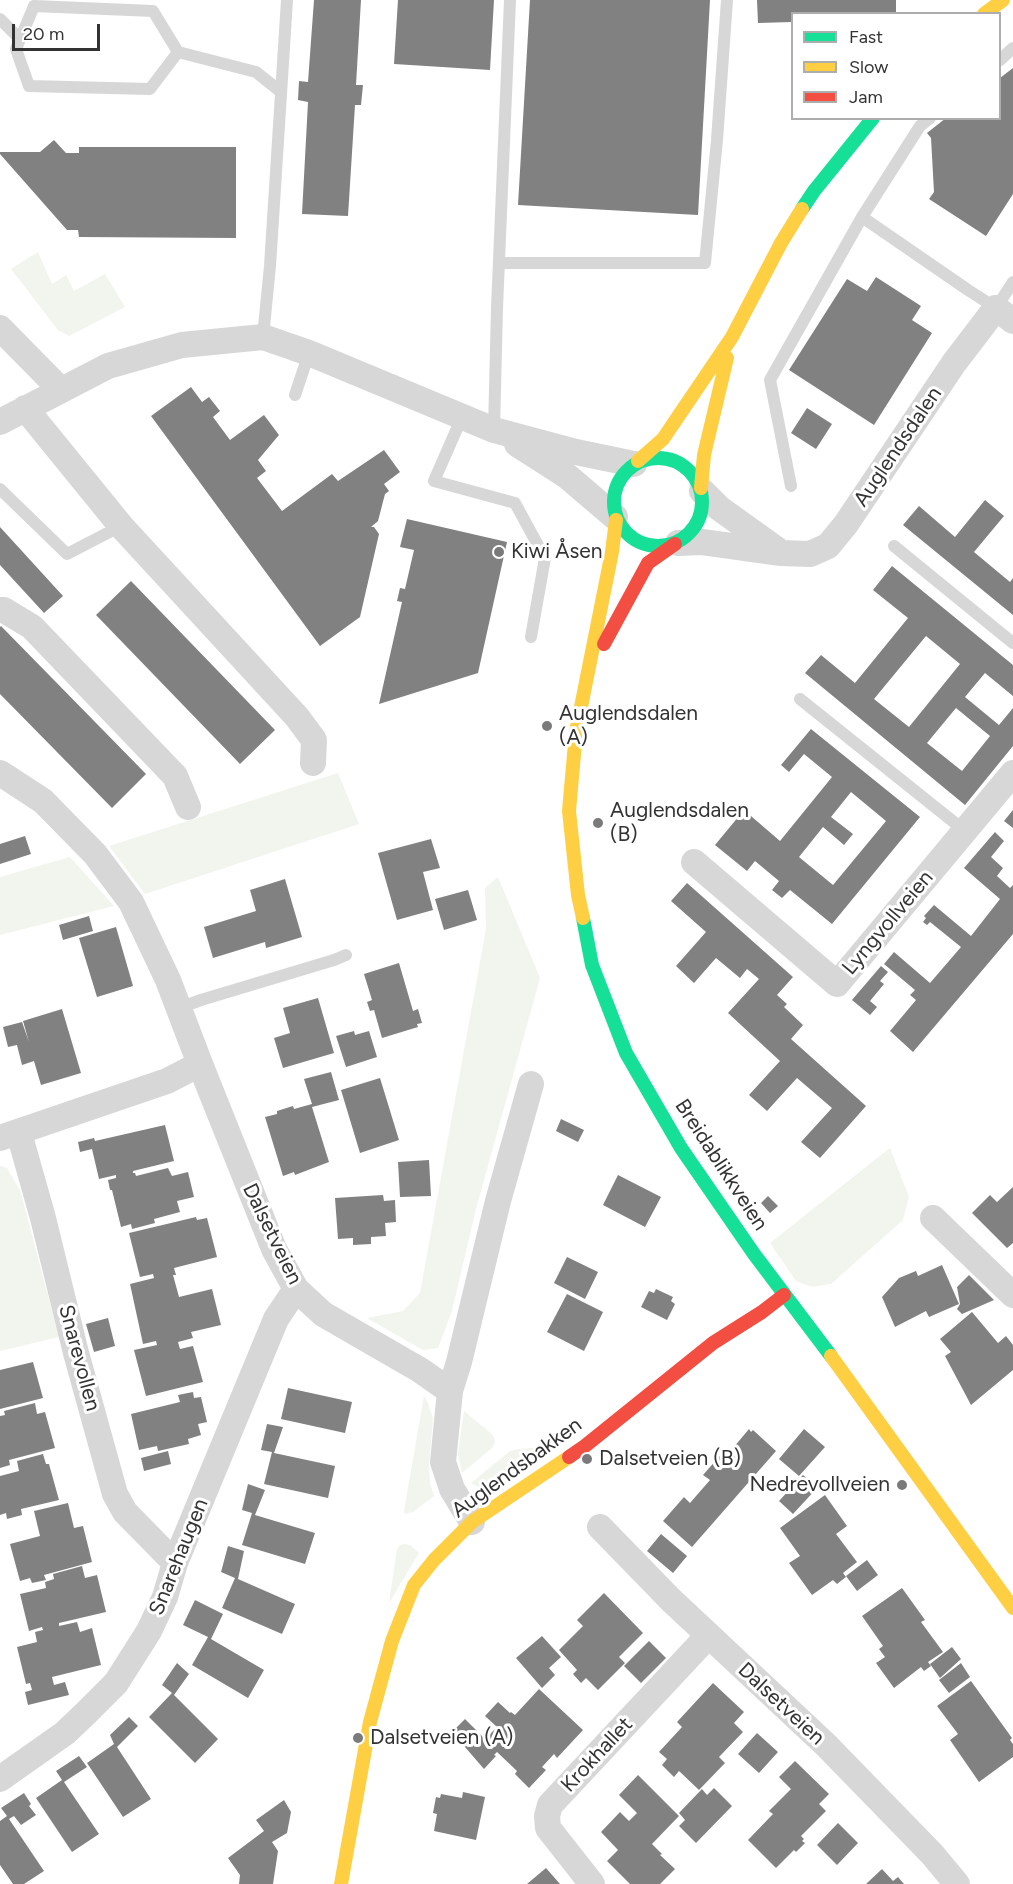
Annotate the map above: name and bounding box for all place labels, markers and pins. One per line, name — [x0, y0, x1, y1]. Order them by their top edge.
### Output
place label: Kiwi Åsen — [511, 539, 602, 565]
marker: Kiwi Åsen — [492, 545, 506, 559]
place label: Auglendsdalen (A) — [559, 701, 698, 751]
marker: Auglendsdalen (A) — [540, 719, 554, 733]
place label: Auglendsdalen (B) — [610, 798, 749, 848]
marker: Auglendsdalen (B) — [591, 816, 605, 830]
place label: Dalsetveien (B) — [599, 1446, 741, 1472]
marker: Dalsetveien (B) — [580, 1452, 594, 1466]
place label: Nedrevollveien — [749, 1472, 890, 1498]
marker: Nedrevollveien — [895, 1478, 909, 1492]
place label: Dalsetveien (A) — [370, 1725, 513, 1751]
marker: Dalsetveien (A) — [351, 1731, 365, 1745]

